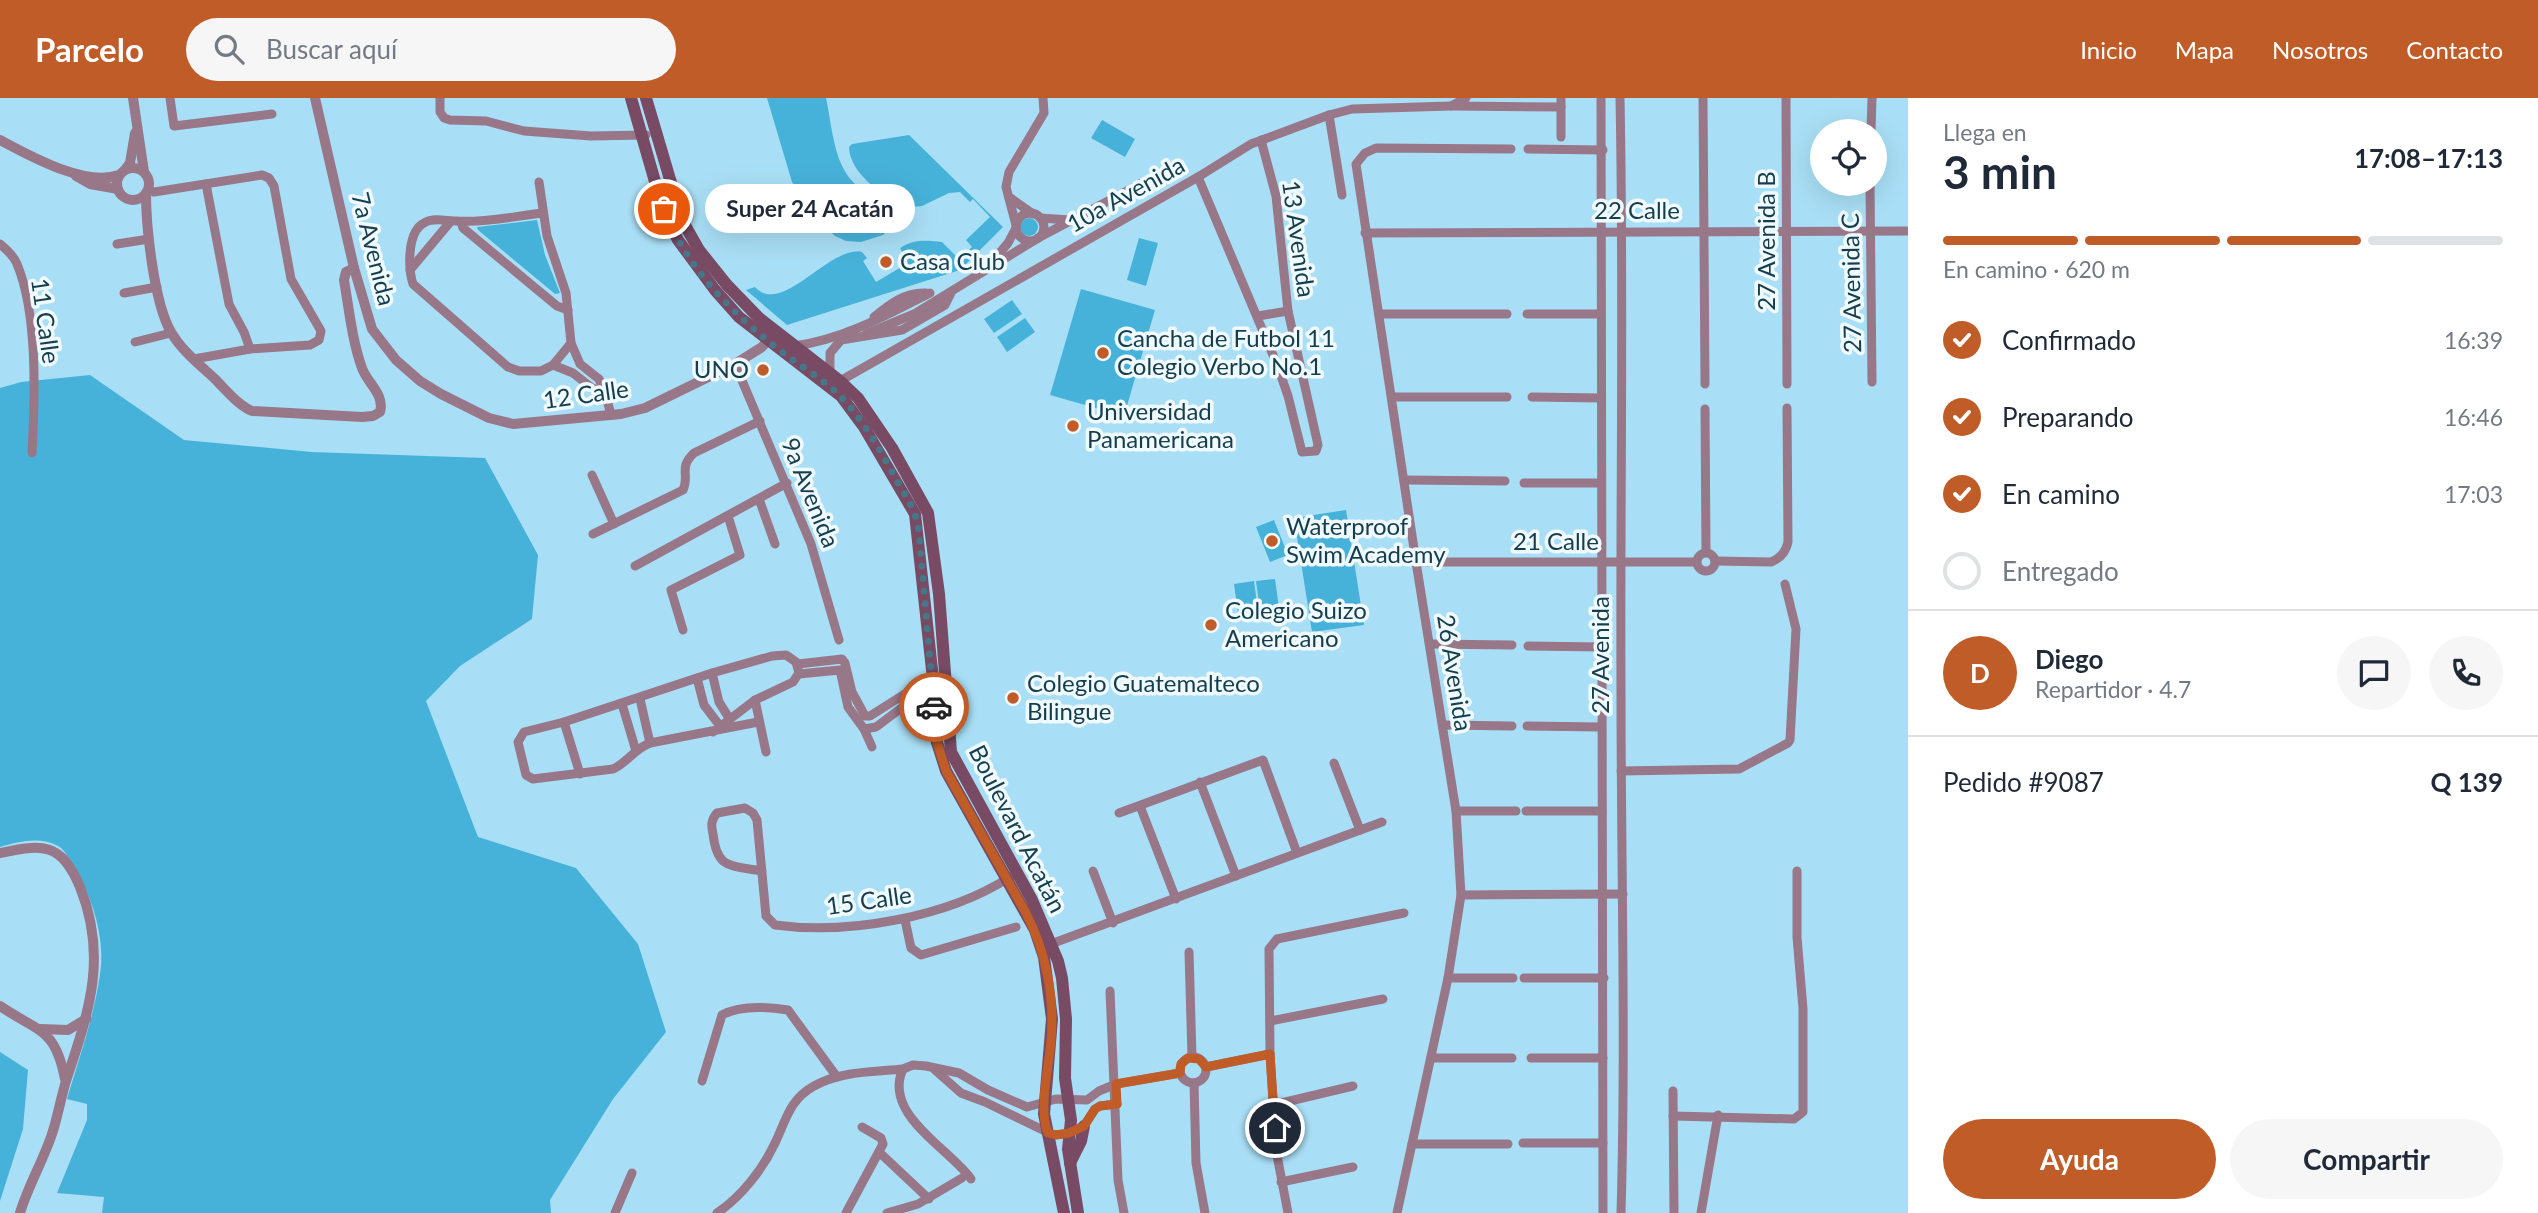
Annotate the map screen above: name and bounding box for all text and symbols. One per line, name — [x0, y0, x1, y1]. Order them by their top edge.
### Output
search box — [186, 18, 676, 81]
text: Parcelo — [35, 29, 144, 69]
icon: search — [210, 30, 248, 68]
text: Buscar aquí — [266, 33, 397, 65]
text: Inicio — [2080, 35, 2137, 64]
text: Mapa — [2175, 35, 2234, 64]
text: Nosotros — [2272, 35, 2368, 64]
text: Contacto — [2406, 35, 2503, 64]
text: Llega en — [1943, 118, 2027, 146]
map controls — [1810, 119, 1887, 196]
button: locate — [1810, 119, 1887, 196]
text: 17:08–17:13 — [2354, 142, 2503, 174]
text: 3 min — [1943, 144, 2057, 199]
street label: 10a Avenida — [1062, 150, 1189, 238]
street label: 27 Avenida B — [1751, 171, 1780, 311]
street label: 13 Avenida — [1277, 178, 1322, 299]
pin — [634, 179, 694, 239]
callout: Super 24 Acatán — [706, 184, 916, 234]
street label: 7a Avenida — [346, 189, 403, 308]
icon: bag — [645, 190, 683, 228]
text: Super 24 Acatán — [726, 194, 894, 222]
street label: 22 Calle — [1594, 195, 1680, 224]
street label: 27 Avenida C — [1835, 213, 1866, 353]
place label: Casa Club — [900, 246, 1005, 275]
marker: Casa Club — [878, 254, 894, 270]
text: En camino · 620 m — [1943, 255, 2130, 283]
street label: 11 Calle — [26, 276, 67, 365]
icon: check — [1943, 321, 1981, 359]
place label: Cancha de Futbol 11 Colegio Verbo No.1 — [1117, 323, 1335, 380]
text: Confirmado — [2002, 324, 2136, 356]
text: 16:39 — [2444, 326, 2503, 354]
marker: Cancha de Futbol 11 Colegio Verbo No.1 — [1095, 345, 1111, 361]
place label: UNO — [694, 354, 749, 383]
marker: UNO — [755, 362, 771, 378]
street label: 12 Calle — [541, 373, 630, 414]
place label: Universidad Panamericana — [1087, 396, 1234, 453]
icon: check — [1943, 398, 1981, 436]
text: Preparando — [2002, 401, 2134, 433]
text: 16:46 — [2444, 403, 2503, 431]
marker: Universidad Panamericana — [1065, 418, 1081, 434]
street label: 9a Avenida — [776, 433, 847, 552]
icon: check — [1943, 475, 1981, 513]
text: En camino — [2002, 478, 2120, 510]
text: 17:03 — [2444, 480, 2503, 508]
place label: Waterproof Swim Academy — [1286, 511, 1446, 568]
street label: 21 Calle — [1513, 526, 1599, 555]
marker: Waterproof Swim Academy — [1264, 533, 1280, 549]
text: Entregado — [2002, 555, 2119, 587]
place label: Colegio Suizo Americano — [1225, 595, 1367, 652]
street label: 27 Avenida — [1585, 596, 1614, 714]
street label: 26 Avenida — [1432, 612, 1479, 733]
marker: Colegio Suizo Americano — [1203, 617, 1219, 633]
button: chat — [2337, 636, 2411, 710]
button: phone — [2429, 636, 2503, 710]
text: Diego — [2035, 643, 2103, 675]
text: D — [1970, 657, 1990, 689]
place label: Colegio Guatemalteco Bilingue — [1027, 668, 1260, 725]
courier — [899, 672, 969, 742]
text: Repartidor · 4.7 — [2035, 675, 2191, 703]
icon: car — [915, 688, 953, 726]
marker: Colegio Guatemalteco Bilingue — [1005, 690, 1021, 706]
street label: Boulevard Acatán — [964, 740, 1073, 917]
text: Pedido #9087 — [1943, 766, 2104, 798]
text: Q 139 — [2430, 766, 2503, 798]
street label: 15 Calle — [824, 879, 913, 920]
pin — [1245, 1098, 1305, 1158]
icon: home — [1256, 1109, 1294, 1147]
button: Ayuda — [1943, 1119, 2216, 1199]
button: Compartir — [2230, 1119, 2503, 1199]

